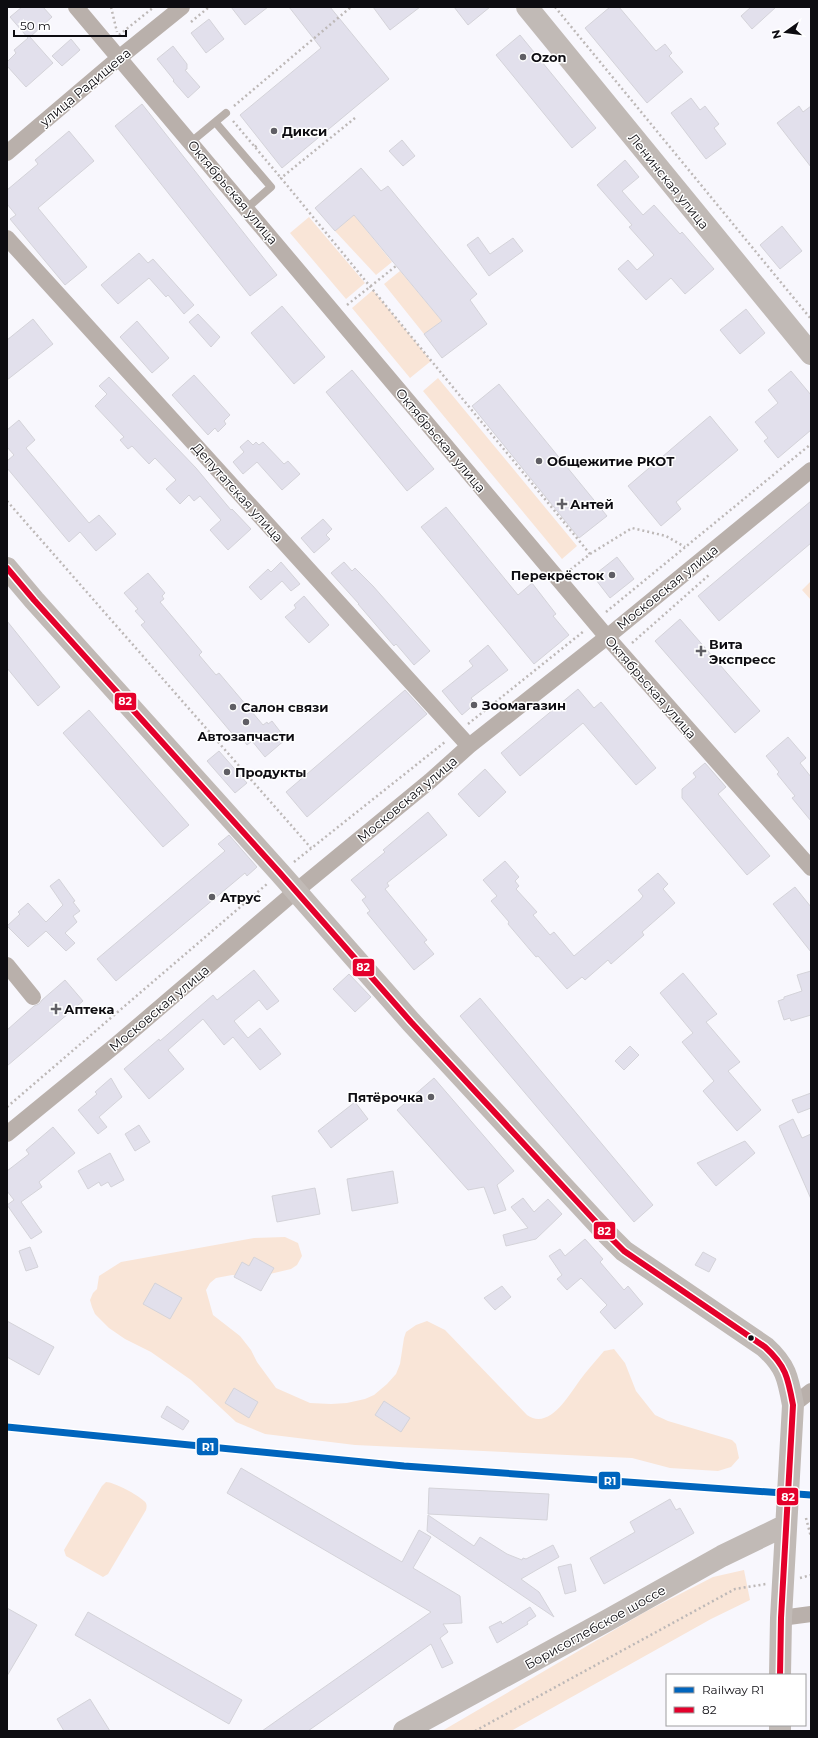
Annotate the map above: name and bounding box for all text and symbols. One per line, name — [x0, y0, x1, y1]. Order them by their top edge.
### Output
scale bar — [14, 12, 126, 38]
north arrow — [766, 12, 806, 52]
text: 50 m — [20, 18, 51, 33]
text: N — [768, 28, 784, 40]
street label: улица Радищева — [36, 44, 134, 130]
place label: Ozon — [531, 49, 566, 65]
marker: Ozon — [518, 52, 528, 62]
place label: Дикси — [282, 123, 327, 139]
marker: Дикси — [269, 126, 279, 136]
street label: Ленинская улица — [625, 130, 713, 232]
street label: Октябрьская улица — [185, 137, 281, 247]
street label: Октябрьская улица — [393, 385, 489, 495]
street label: Депутатская улица — [189, 439, 287, 545]
place label: Общежитие РКОТ — [547, 453, 675, 469]
marker: Общежитие РКОТ — [534, 456, 544, 466]
place label: Антей — [570, 496, 614, 512]
marker: Антей — [557, 499, 567, 509]
street label: Московская улица — [613, 541, 721, 633]
place label: Перекрёсток — [511, 567, 605, 583]
marker: Перекрёсток — [607, 570, 617, 580]
street label: Октябрьская улица — [602, 632, 700, 742]
place label: Вита Экспресс — [709, 636, 776, 667]
marker: Вита Экспресс — [696, 646, 706, 656]
line badge: 82 — [114, 692, 137, 711]
text: 82 — [118, 694, 132, 708]
place label: Зоомагазин — [481, 697, 566, 713]
place label: Салон связи — [241, 699, 329, 715]
marker: Зоомагазин — [469, 700, 479, 710]
marker: Салон связи — [228, 702, 238, 712]
marker: Автозапчасти — [241, 717, 251, 727]
place label: Автозапчасти — [197, 728, 295, 744]
street label: Московская улица — [354, 752, 460, 846]
place label: Продукты — [235, 764, 306, 780]
marker: Продукты — [222, 767, 232, 777]
place label: Атрус — [220, 889, 261, 905]
marker: Атрус — [207, 892, 217, 902]
line badge: 82 — [352, 958, 375, 977]
text: 82 — [356, 960, 370, 974]
street label: Московская улица — [106, 961, 212, 1055]
place label: Аптека — [64, 1001, 115, 1017]
marker: Аптека — [51, 1004, 61, 1014]
place label: Пятёрочка — [347, 1089, 423, 1105]
marker: Пятёрочка — [426, 1092, 436, 1102]
line badge: 82 — [593, 1221, 616, 1240]
text: 82 — [597, 1224, 611, 1238]
unlabelled marker — [746, 1333, 756, 1343]
line badge: R1 — [196, 1437, 219, 1456]
text: R1 — [202, 1440, 214, 1454]
line badge: R1 — [598, 1471, 621, 1490]
text: R1 — [604, 1474, 616, 1488]
line badge: 82 — [776, 1487, 799, 1506]
text: 82 — [781, 1490, 795, 1504]
street label: Борисоглебское шоссе — [522, 1582, 668, 1672]
legend — [666, 1674, 806, 1726]
text: Railway R1 — [702, 1682, 764, 1697]
text: 82 — [702, 1702, 717, 1717]

